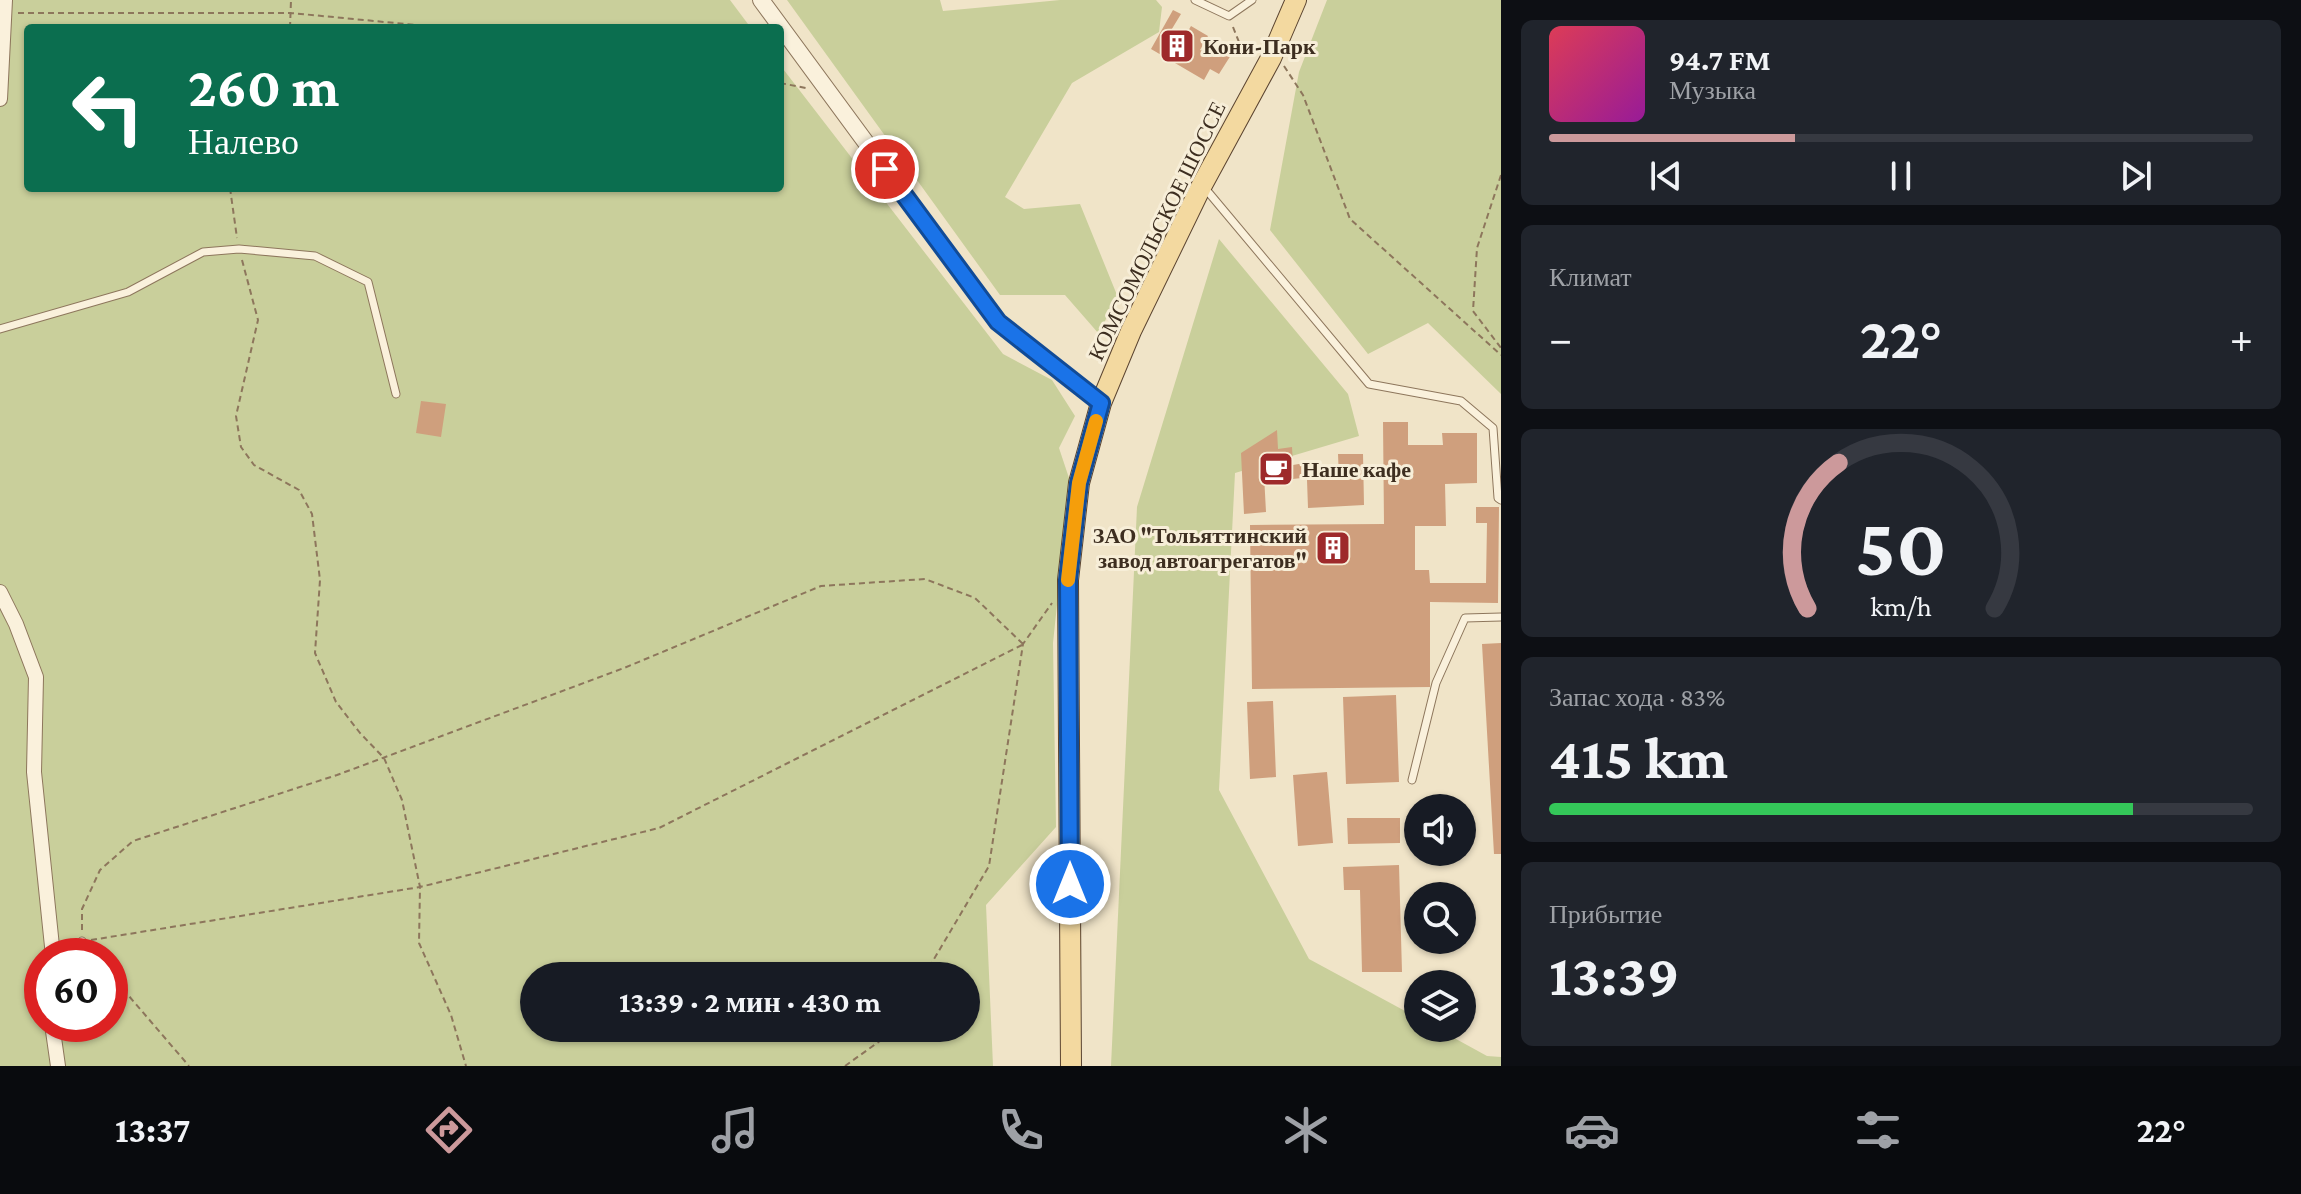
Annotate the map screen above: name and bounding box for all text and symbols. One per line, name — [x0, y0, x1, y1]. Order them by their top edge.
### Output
building icon: Кони-Парк — [1158, 27, 1196, 65]
place label: Кони-Парк — [1203, 34, 1316, 59]
text: 94.7 FM — [1669, 43, 1771, 76]
icon: left — [56, 56, 160, 160]
text: 260 m — [188, 56, 339, 118]
text: Музыка — [1669, 76, 1756, 105]
street label: КОМСОМОЛЬСКОЕ ШОССЕ — [1083, 97, 1231, 365]
text: Налево — [188, 122, 299, 162]
pin — [851, 135, 919, 203]
icon: arrive — [863, 147, 907, 191]
icon: previous — [1644, 154, 1688, 198]
icon: pause — [1879, 154, 1923, 198]
icon: next — [2114, 154, 2158, 198]
text: Климат — [1549, 263, 1632, 292]
text: 22° — [1860, 304, 1942, 371]
text: − — [1549, 314, 1572, 362]
text: + — [2230, 314, 2253, 362]
cafe icon: Наше кафе — [1257, 450, 1295, 488]
place label: Наше кафе — [1302, 457, 1411, 482]
text: 50 — [1855, 500, 1947, 593]
place label: ЗАО "Тольяттинский завод автоагрегатов" — [1093, 523, 1307, 573]
building icon: ЗАО "Тольяттинский завод автоагрегатов" — [1314, 529, 1352, 567]
text: km/h — [1870, 590, 1932, 622]
text: Запас хода · 83% — [1549, 683, 1725, 712]
text: 415 km — [1549, 724, 1728, 791]
map controls — [1404, 794, 1476, 1042]
button: sound — [1404, 794, 1476, 866]
position arrow — [1028, 842, 1112, 926]
button: search — [1404, 882, 1476, 954]
text: Прибытие — [1549, 900, 1662, 929]
speed limit sign: 60 — [24, 938, 128, 1042]
text: 13:39 — [1549, 941, 1679, 1008]
button: layers — [1404, 970, 1476, 1042]
text: 13:39 · 2 мин · 430 m — [619, 985, 881, 1018]
icon: directions — [421, 1102, 477, 1158]
icon: music — [707, 1102, 763, 1158]
icon: phone — [993, 1102, 1049, 1158]
icon: climate — [1278, 1102, 1334, 1158]
icon: car — [1564, 1102, 1620, 1158]
icon: filters — [1850, 1102, 1906, 1158]
text: 13:37 — [115, 1110, 191, 1150]
text: 22° — [2136, 1110, 2186, 1150]

